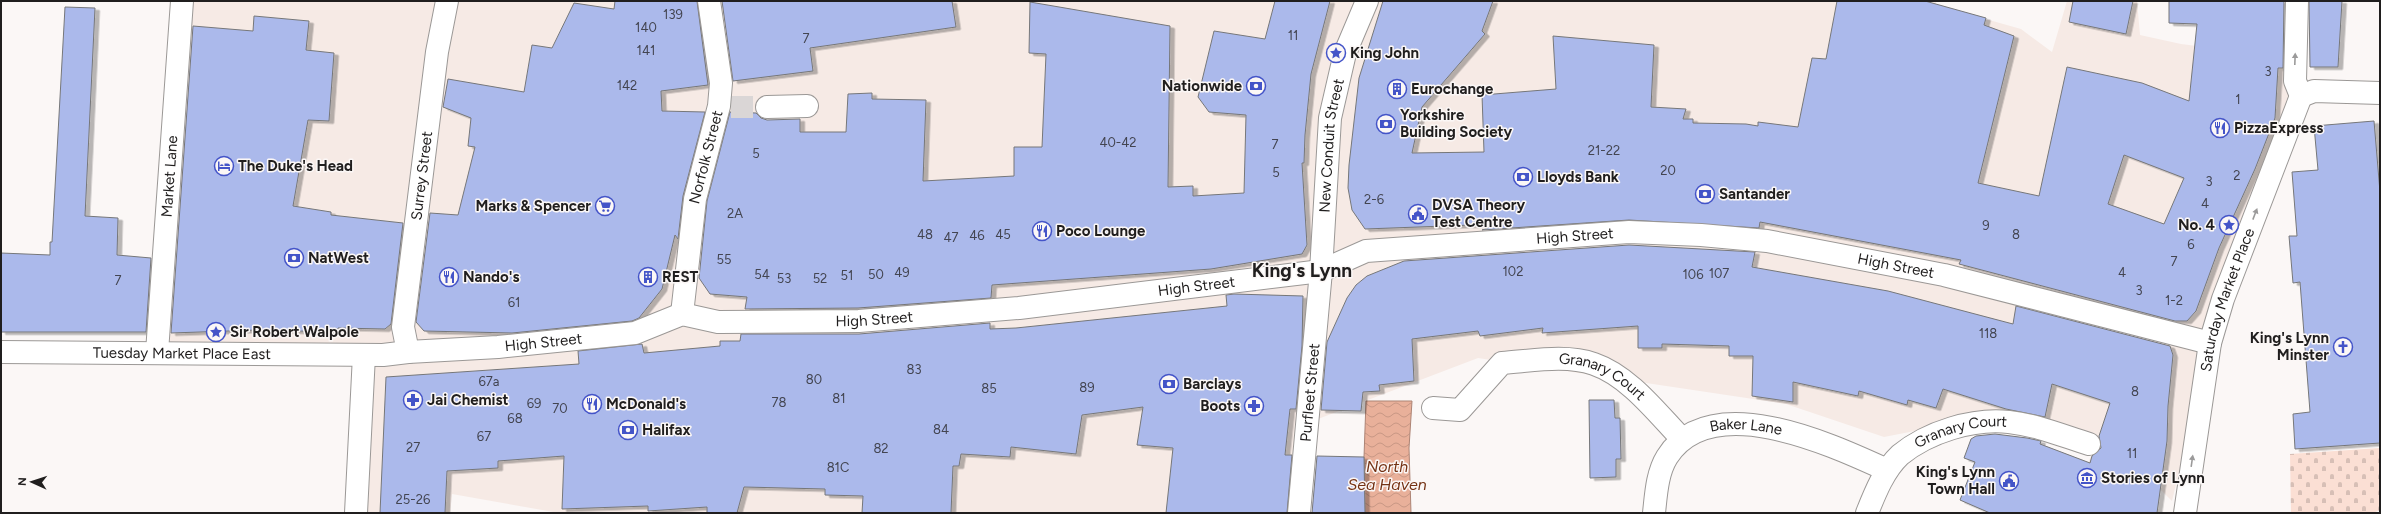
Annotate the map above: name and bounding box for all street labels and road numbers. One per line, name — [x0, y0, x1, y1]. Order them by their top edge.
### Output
street label: New Conduit Street — [1315, 76, 1348, 213]
street label: Norfolk Street — [685, 108, 727, 206]
street label: Surrey Street — [407, 130, 436, 221]
street label: Market Lane — [158, 135, 181, 218]
street label: High Street — [1535, 224, 1615, 248]
street label: Saturday Market Place — [2197, 225, 2258, 373]
street label: High Street — [1856, 250, 1936, 282]
street label: High Street — [1157, 273, 1237, 300]
street label: High Street — [835, 308, 914, 330]
street label: High Street — [504, 329, 583, 355]
street label: Purfleet Street — [1297, 342, 1323, 442]
street label: Tuesday Market Place East — [93, 344, 271, 363]
street label: Granary Court — [1559, 350, 1650, 404]
street label: Granary Court — [1911, 412, 2008, 452]
street label: Baker Lane — [1708, 415, 1784, 439]

